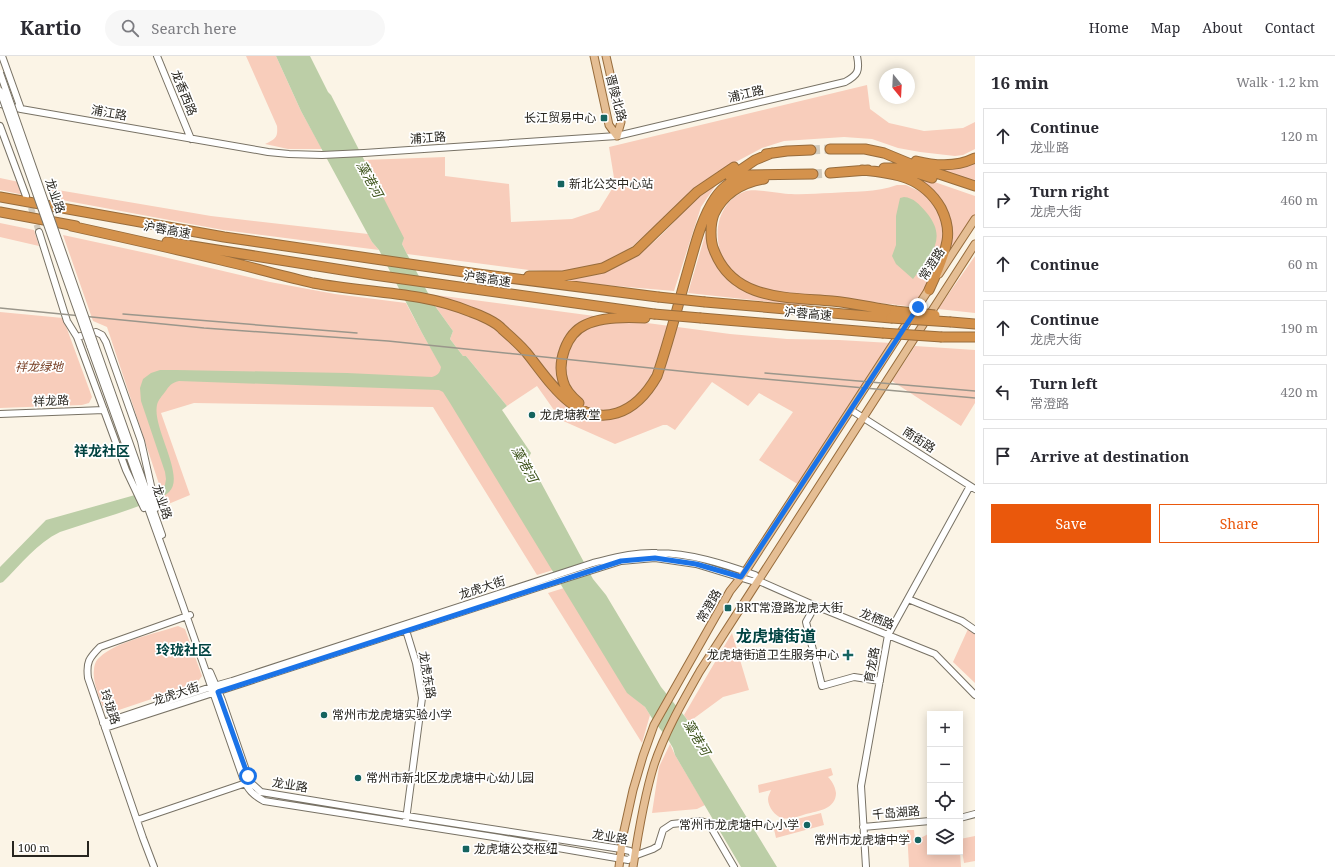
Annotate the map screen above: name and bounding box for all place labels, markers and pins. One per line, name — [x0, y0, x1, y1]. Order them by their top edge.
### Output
place label: 长江贸易中心 — [524, 109, 596, 126]
marker: 长江贸易中心 — [599, 113, 609, 123]
place label: 新北公交中心站 — [569, 175, 653, 192]
marker: 新北公交中心站 — [556, 179, 566, 189]
place label: 龙虎塘教堂 — [540, 406, 600, 423]
marker: 龙虎塘教堂 — [527, 410, 537, 420]
place label: BRT常澄路龙虎大街 — [736, 599, 843, 616]
marker: BRT常澄路龙虎大街 — [723, 603, 733, 613]
place label: 龙虎塘街道卫生服务中心 — [707, 646, 839, 663]
marker: 龙虎塘街道卫生服务中心 — [842, 649, 854, 661]
place label: 常州市龙虎塘实验小学 — [332, 706, 452, 723]
marker: 常州市龙虎塘实验小学 — [319, 710, 329, 720]
place label: 常州市新北区龙虎塘中心幼儿园 — [366, 769, 534, 786]
marker: 常州市新北区龙虎塘中心幼儿园 — [353, 773, 363, 783]
place label: 常州市龙虎塘中心小学 — [679, 816, 799, 833]
marker: 常州市龙虎塘中心小学 — [802, 820, 812, 830]
place label: 常州市龙虎塘中学 — [814, 831, 910, 848]
marker: 常州市龙虎塘中学 — [913, 835, 923, 845]
place label: 龙虎塘公交枢纽 — [474, 840, 558, 857]
marker: 龙虎塘公交枢纽 — [461, 844, 471, 854]

